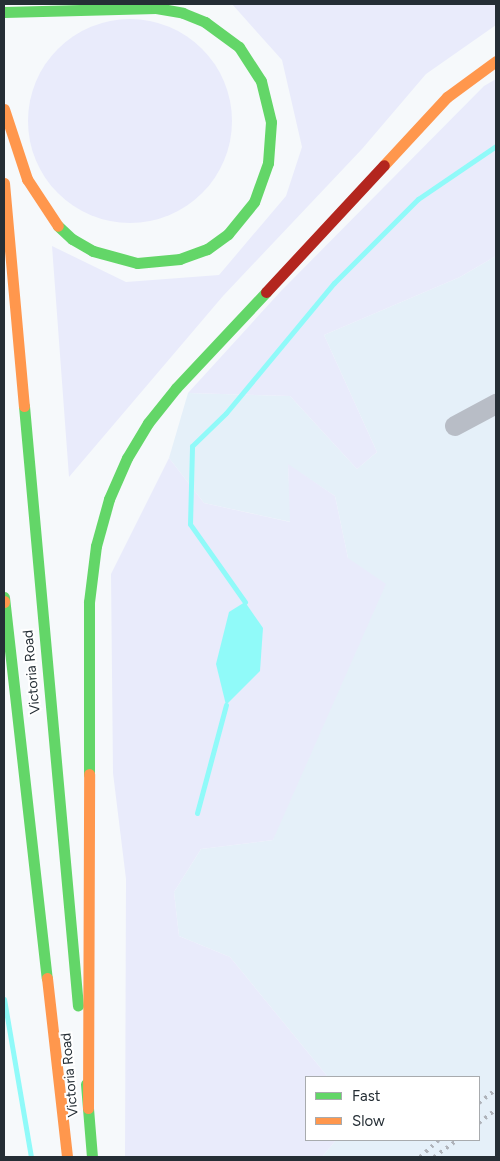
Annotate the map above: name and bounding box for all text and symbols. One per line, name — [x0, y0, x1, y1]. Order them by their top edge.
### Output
street label: Victoria Road — [20, 629, 44, 715]
street label: Victoria Road — [58, 1032, 82, 1118]
legend — [305, 1076, 480, 1141]
text: Fast — [352, 1087, 380, 1105]
text: Slow — [352, 1112, 385, 1130]

